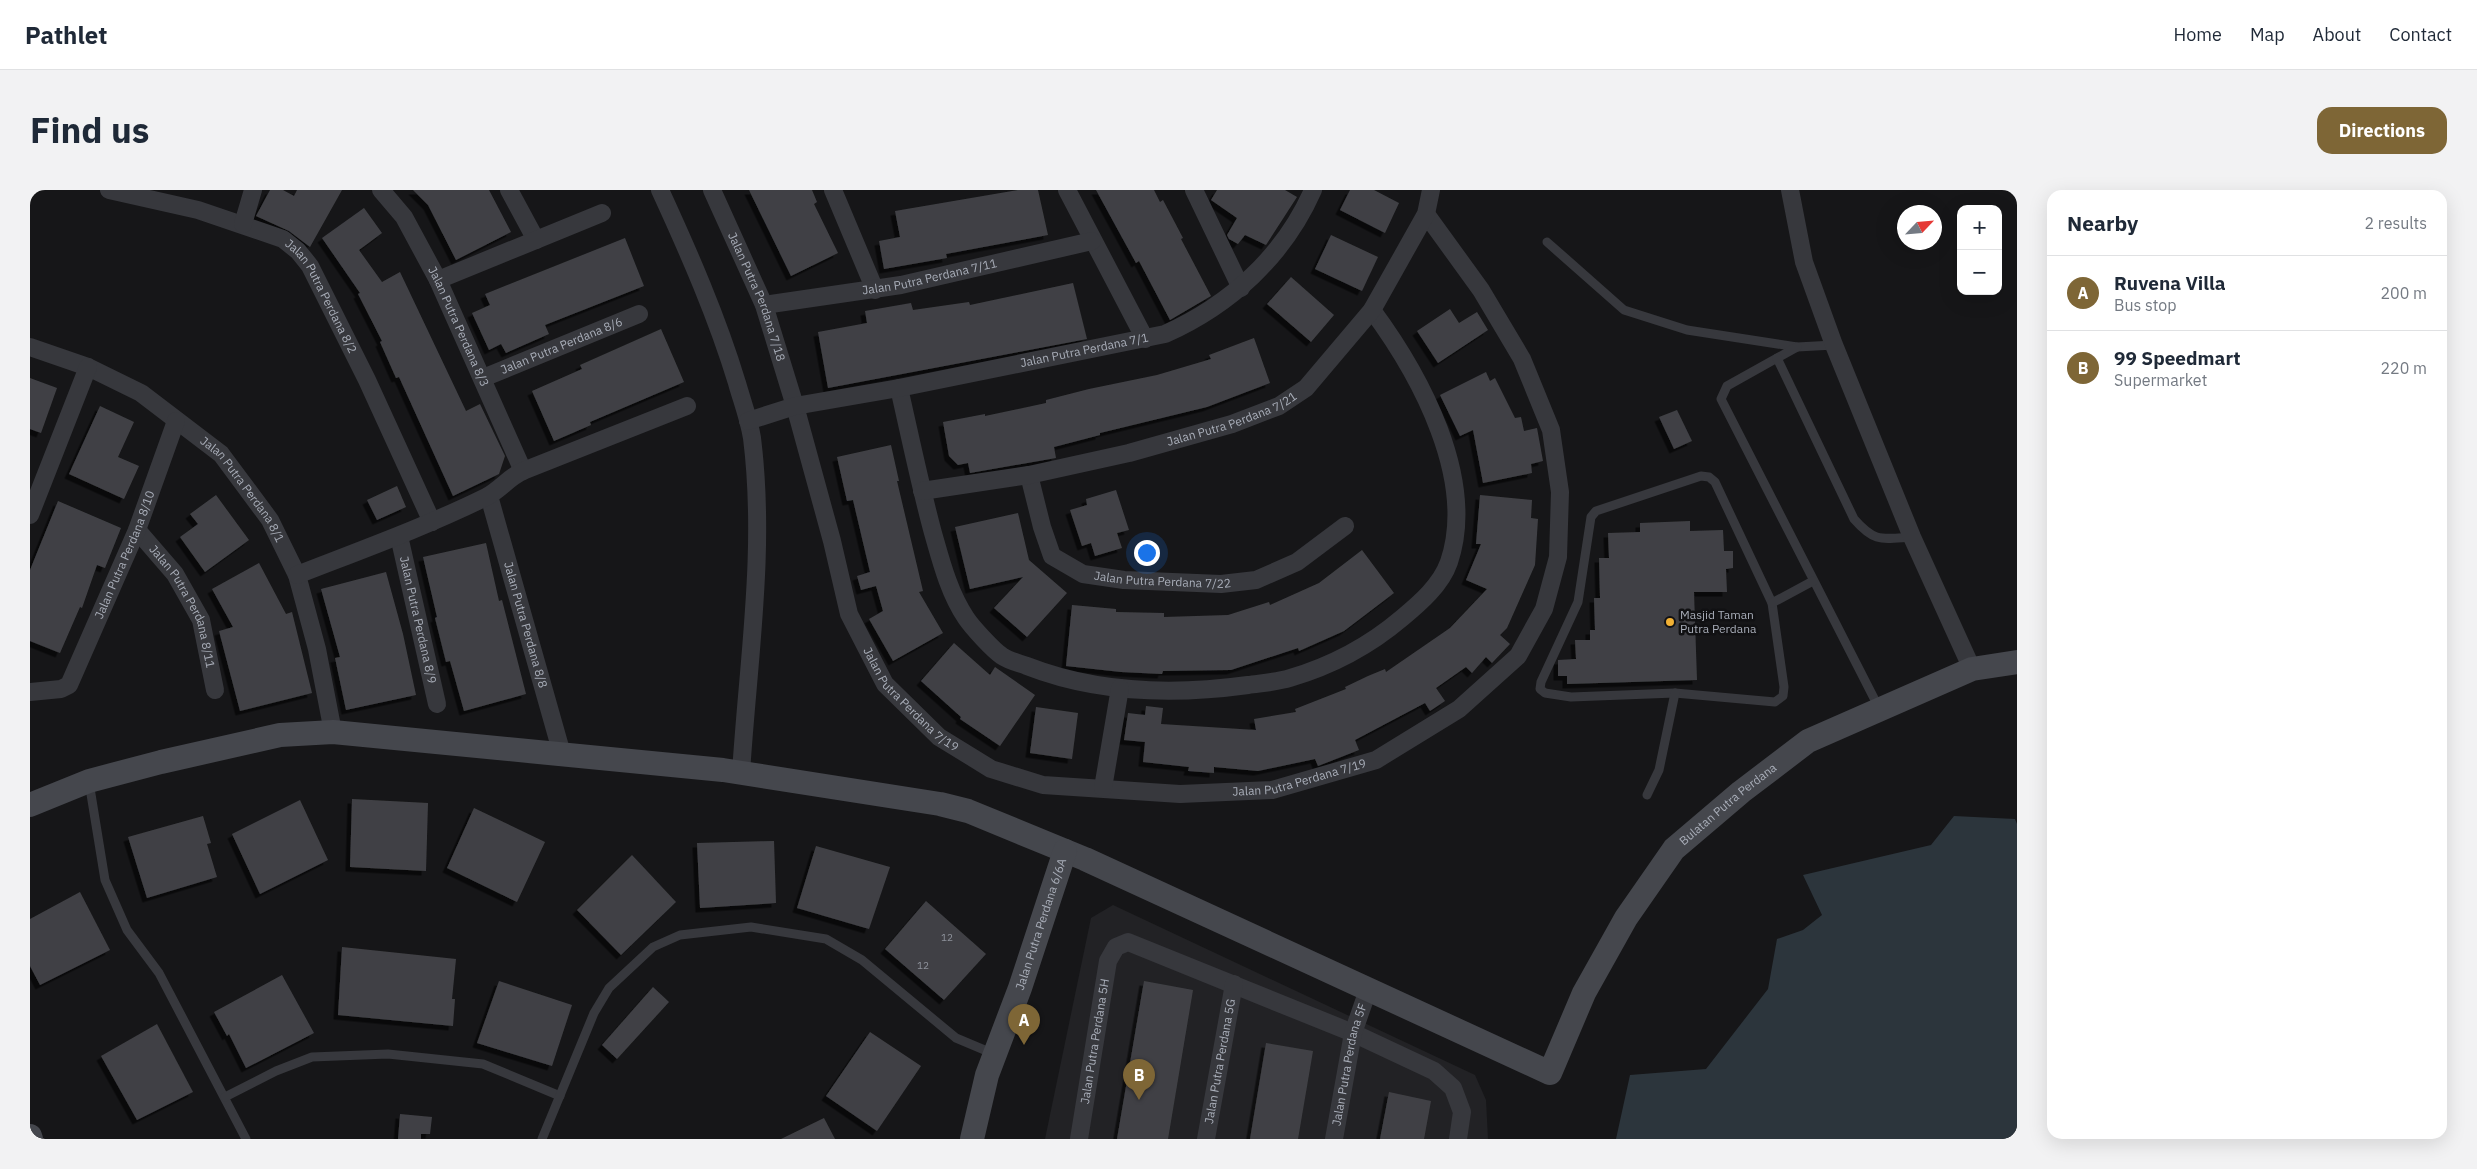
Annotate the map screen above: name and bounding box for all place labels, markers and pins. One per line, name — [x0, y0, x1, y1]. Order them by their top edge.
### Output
place label: Masjid Taman Putra Perdana — [1680, 607, 1757, 636]
marker: Masjid Taman Putra Perdana — [1664, 616, 1676, 628]
pin: A — [1008, 1004, 1040, 1045]
pin: B — [1123, 1059, 1155, 1100]

